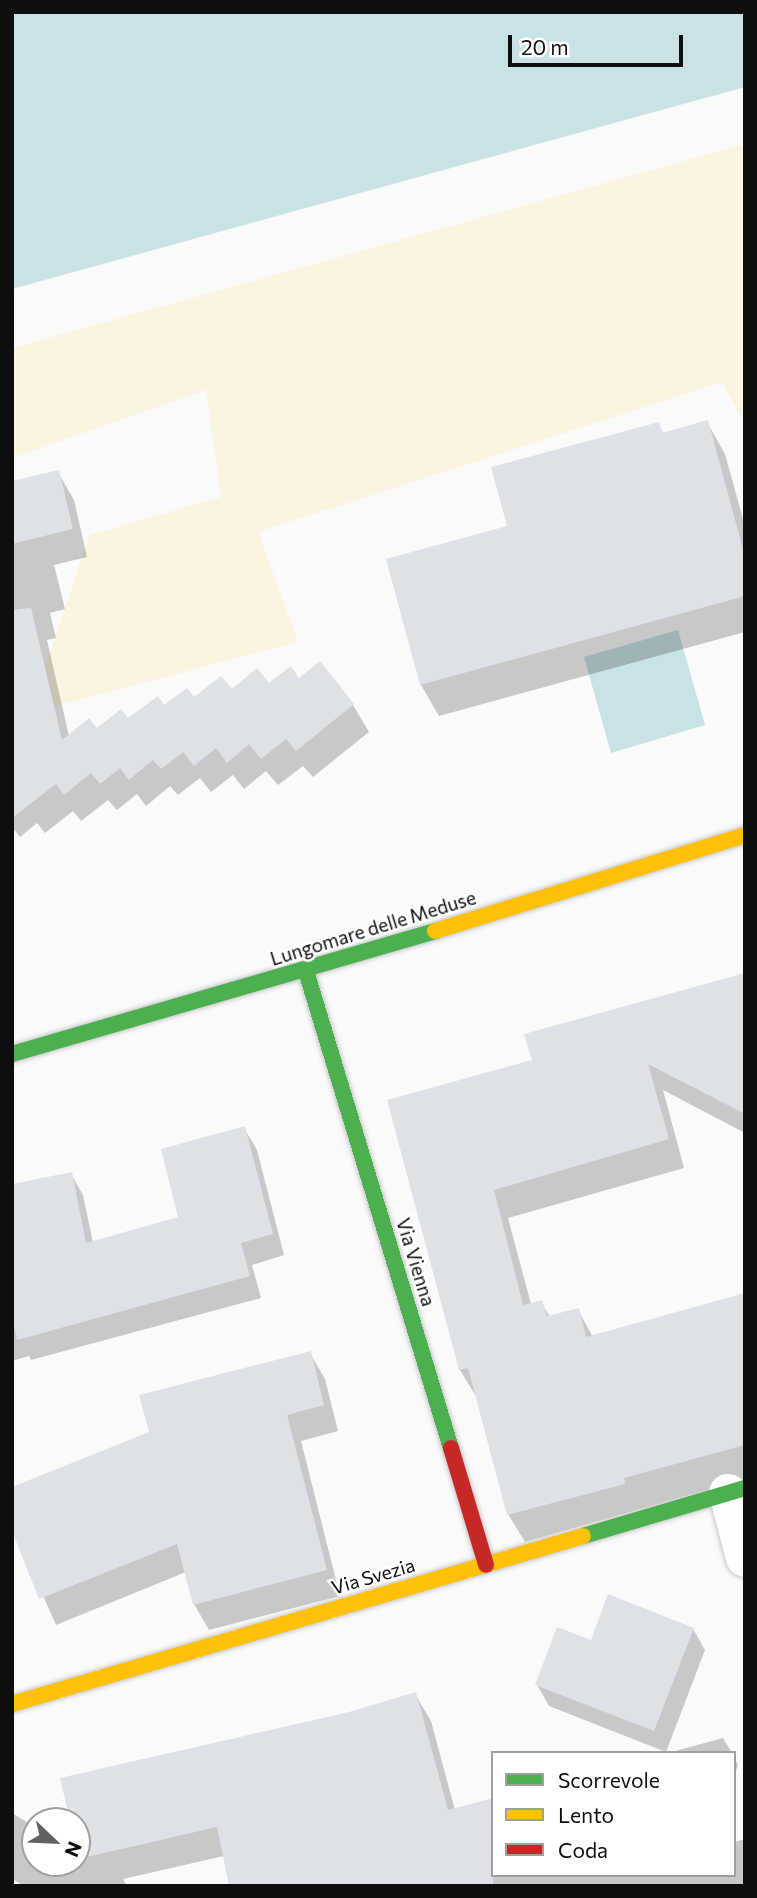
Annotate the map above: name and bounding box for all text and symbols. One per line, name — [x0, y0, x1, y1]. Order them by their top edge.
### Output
scale bar — [512, 21, 687, 65]
text: 20 m — [521, 34, 569, 59]
street label: Lungomare delle Meduse — [267, 886, 479, 970]
street label: Via Vienna — [392, 1215, 440, 1309]
street label: Via Svezia — [329, 1553, 417, 1599]
legend — [491, 1751, 736, 1877]
text: Scorrevole — [558, 1767, 660, 1792]
text: Lento — [558, 1802, 614, 1827]
north arrow — [21, 1807, 91, 1877]
text: Coda — [558, 1837, 608, 1862]
text: N — [61, 1839, 87, 1861]

